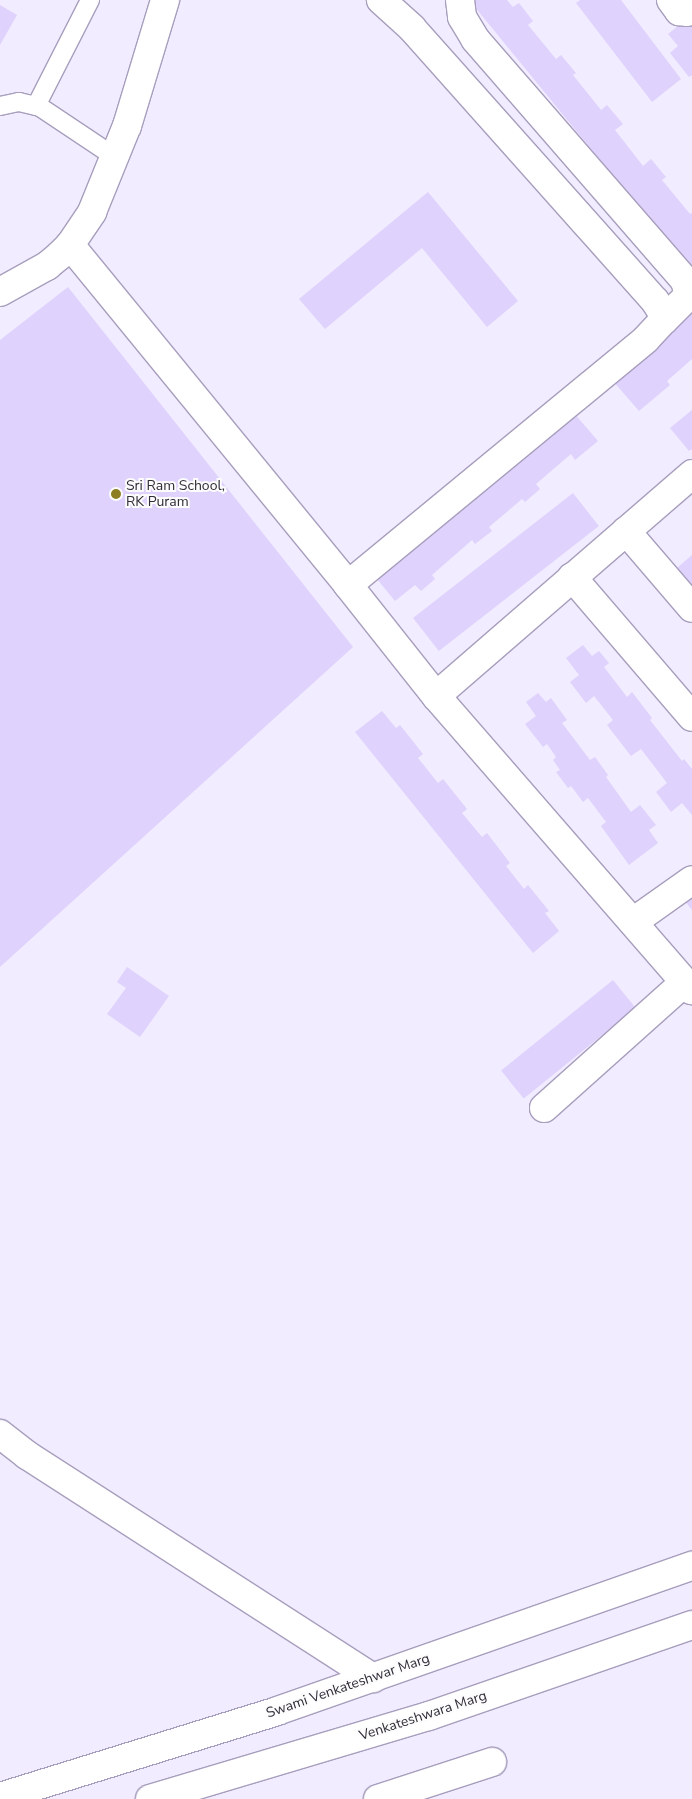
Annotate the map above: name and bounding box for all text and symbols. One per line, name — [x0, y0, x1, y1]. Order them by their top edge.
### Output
place label: Sri Ram School, RK Puram — [126, 478, 225, 511]
marker: Sri Ram School, RK Puram — [110, 488, 122, 500]
street label: Swami Venkateshwar Marg — [264, 1650, 432, 1722]
street label: Venkateshwara Marg — [357, 1687, 489, 1745]

